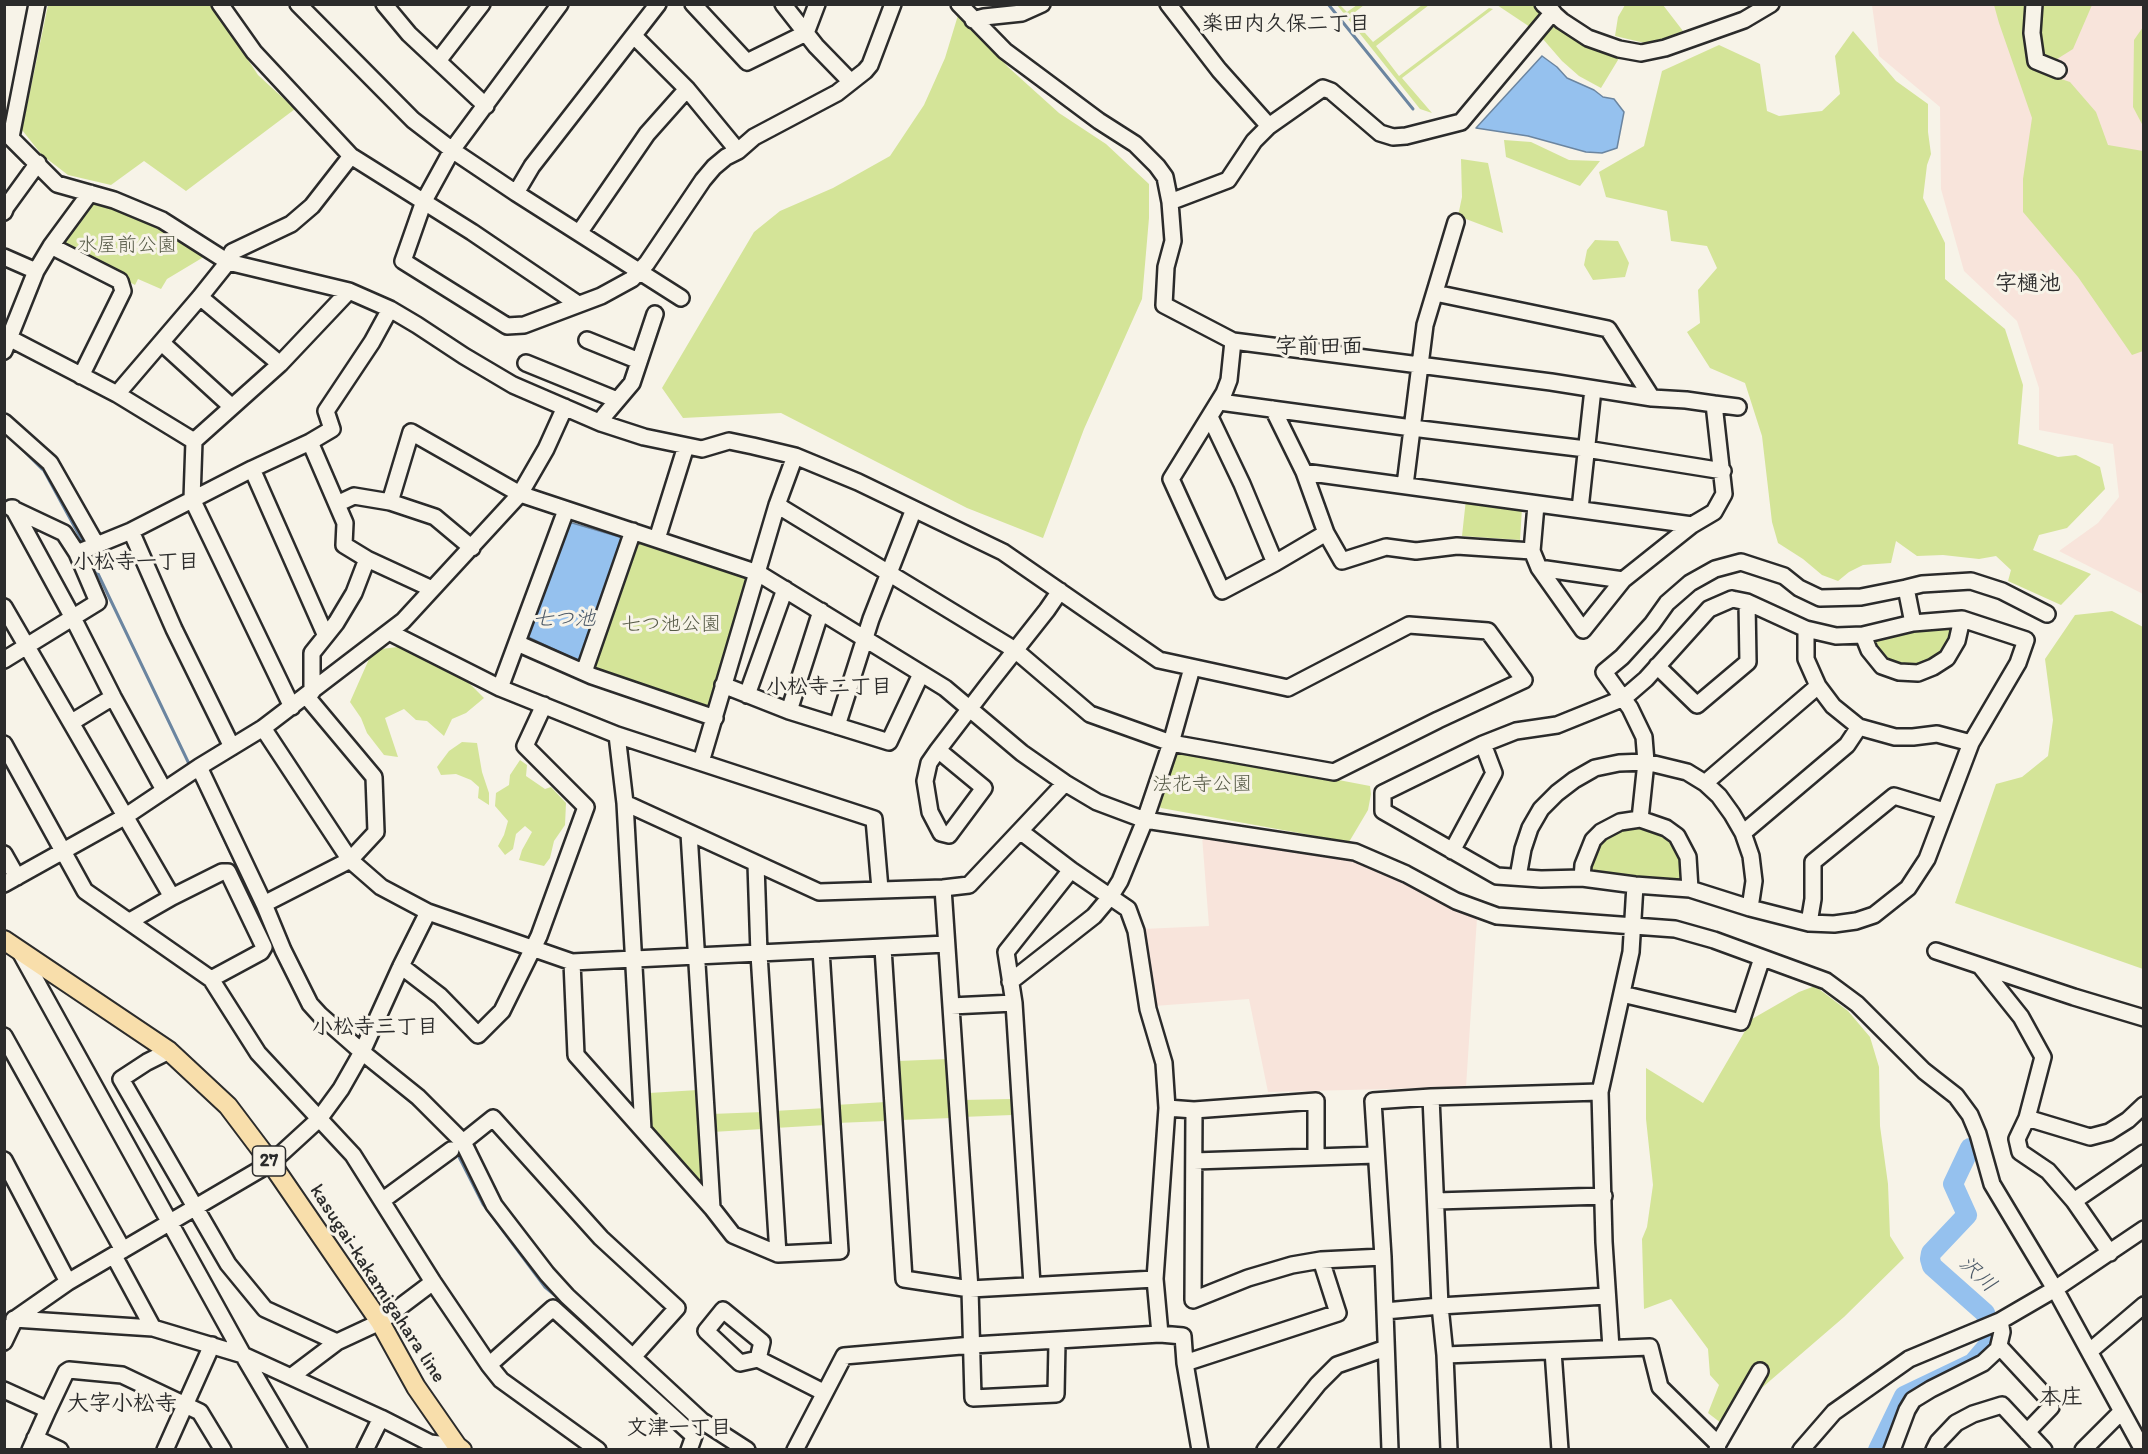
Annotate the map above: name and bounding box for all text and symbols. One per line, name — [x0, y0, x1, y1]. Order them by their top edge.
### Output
district label: 楽田内久保二丁目 — [1202, 12, 1370, 38]
park label: 水屋前公園 — [77, 234, 177, 258]
district label: 字樋池 — [1995, 271, 2061, 297]
district label: 字前田面 — [1275, 334, 1363, 360]
district label: 小松寺一丁目 — [73, 550, 199, 576]
water label: 七つ池 — [533, 607, 595, 633]
park label: 七つ池公園 — [621, 613, 721, 637]
district label: 小松寺二丁目 — [766, 675, 892, 701]
park label: 法花寺公園 — [1152, 773, 1252, 797]
district label: 小松寺三丁目 — [312, 1015, 438, 1041]
road number: 27 — [252, 1146, 286, 1176]
street label: kasugai-kakamigahara line — [304, 1180, 450, 1388]
water label: 沢川 — [1953, 1251, 2001, 1299]
district label: 本庄 — [2039, 1385, 2083, 1411]
district label: 大字小松寺 — [67, 1391, 177, 1417]
district label: 文津一丁目 — [627, 1416, 731, 1442]

